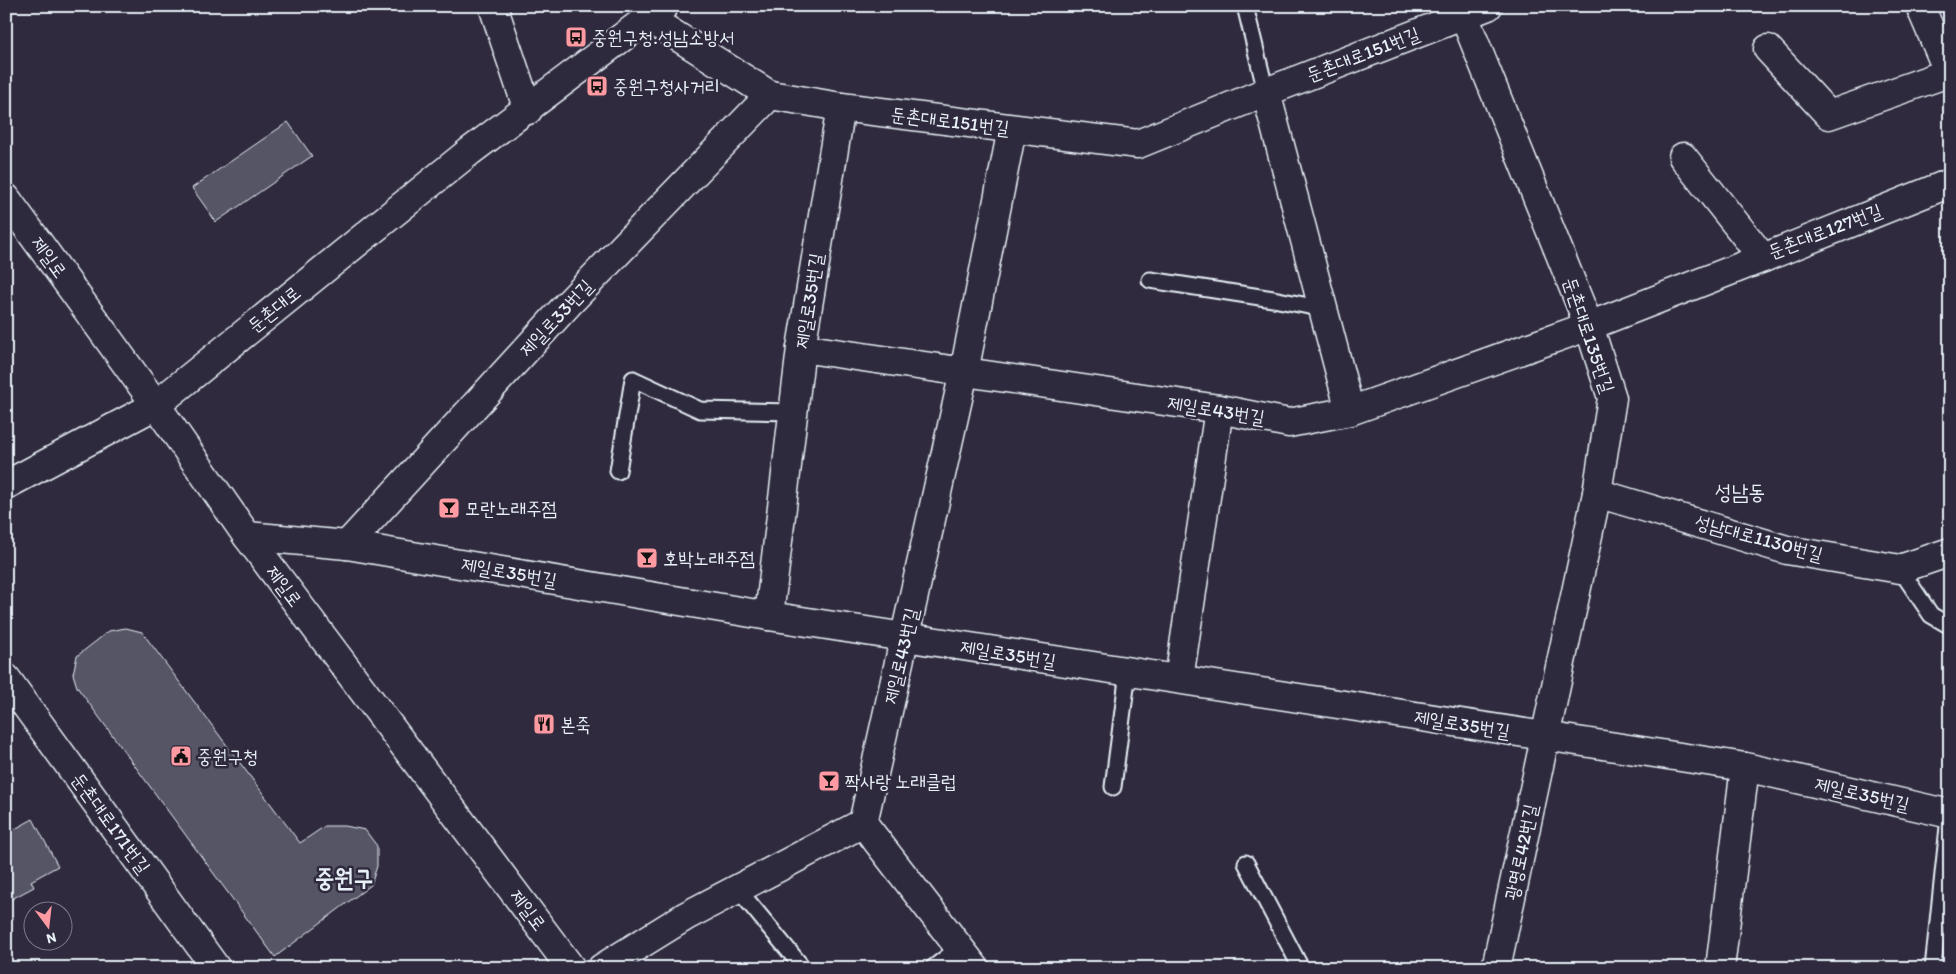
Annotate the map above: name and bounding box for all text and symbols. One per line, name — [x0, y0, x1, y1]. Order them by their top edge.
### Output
street label: 둔촌대로151번길 — [1303, 22, 1423, 86]
bus stop icon: 중원구청.성남소방서 — [564, 25, 588, 49]
place label: 중원구청.성남소방서 — [592, 26, 734, 49]
bus stop icon: 중원구청사거리 — [585, 74, 609, 98]
place label: 중원구청사거리 — [613, 75, 720, 98]
street label: 둔촌대로151번길 — [889, 102, 1011, 140]
street label: 둔촌대로127번길 — [1765, 199, 1885, 263]
street label: 제일로 — [26, 232, 72, 282]
street label: 제일로35번길 — [790, 251, 828, 351]
street label: 둔촌대로135번길 — [1558, 274, 1620, 396]
street label: 제일로33번길 — [514, 275, 598, 361]
street label: 둔촌대로 — [243, 281, 305, 337]
street label: 제일로43번길 — [1166, 391, 1266, 429]
district label: 성남동 — [1715, 479, 1765, 504]
bar icon: 모란노래주점 — [437, 496, 461, 520]
place label: 모란노래주점 — [465, 497, 557, 520]
street label: 성남대로1130번길 — [1693, 510, 1825, 566]
bar icon: 호박노래주점 — [635, 546, 659, 570]
place label: 호박노래주점 — [663, 547, 755, 570]
street label: 제일로35번길 — [459, 552, 559, 592]
street label: 제일로 — [261, 561, 307, 611]
street label: 제일로43번길 — [879, 606, 923, 706]
street label: 제일로35번길 — [958, 635, 1058, 673]
street label: 제일로35번길 — [1412, 705, 1512, 743]
restaurant icon: 본죽 — [532, 712, 556, 736]
place label: 본죽 — [560, 713, 591, 736]
public building icon: 중원구청 — [169, 744, 193, 768]
place label: 중원구청 — [197, 745, 258, 768]
street label: 둔촌대로171번길 — [67, 768, 155, 878]
bar icon: 짝사랑 노래클럽 — [817, 769, 841, 793]
place label: 짝사랑 노래클럽 — [845, 770, 956, 793]
street label: 제일로35번길 — [1812, 772, 1912, 816]
street label: 광명로42번길 — [1500, 802, 1542, 902]
district label: 중원구 — [315, 863, 373, 892]
street label: 제일로 — [505, 885, 551, 935]
north arrow — [22, 902, 72, 952]
text: N — [44, 929, 58, 948]

